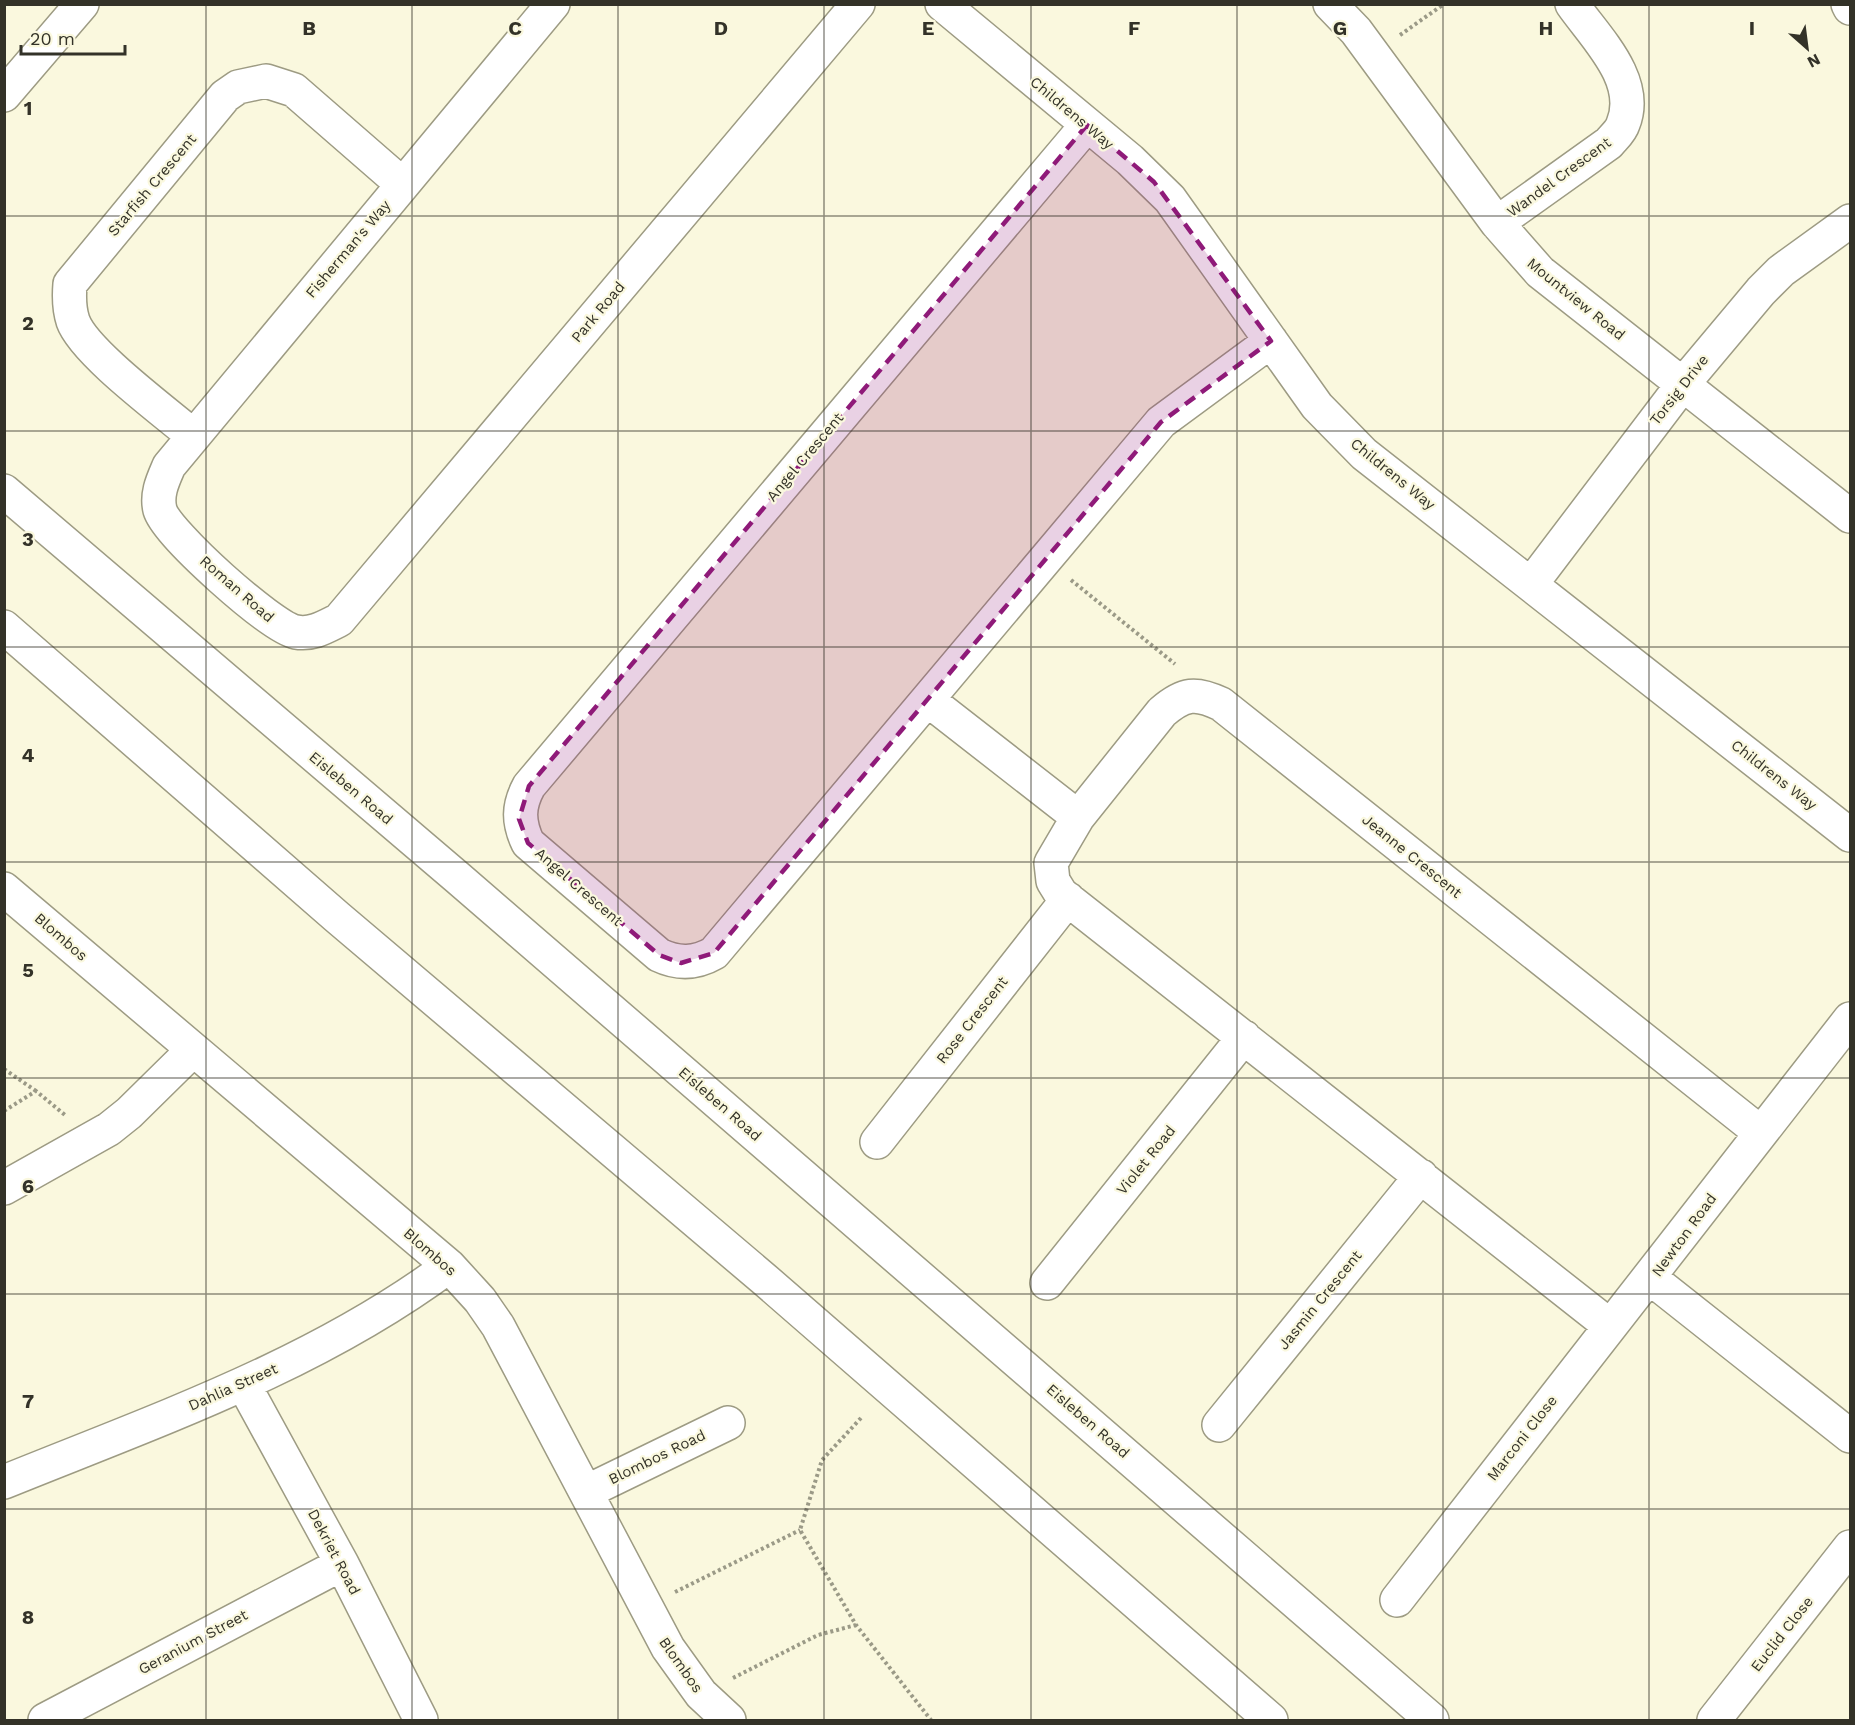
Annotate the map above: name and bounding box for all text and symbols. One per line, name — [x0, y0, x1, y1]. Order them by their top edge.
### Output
text: B — [302, 16, 316, 40]
text: C — [508, 16, 522, 40]
text: D — [714, 16, 728, 40]
text: E — [922, 16, 934, 40]
text: F — [1128, 16, 1140, 40]
text: G — [1333, 16, 1347, 40]
text: H — [1539, 16, 1553, 40]
text: I — [1749, 16, 1755, 40]
scale bar — [21, 18, 124, 56]
north arrow — [1777, 18, 1837, 78]
text: 20 m — [30, 28, 75, 49]
text: N — [1804, 50, 1824, 72]
street label: Childrens Way — [1027, 73, 1118, 153]
text: 1 — [24, 96, 32, 120]
street label: Starfish Crescent — [104, 130, 200, 240]
street label: Wandel Crescent — [1504, 133, 1615, 221]
street label: Fisherman's Way — [302, 196, 394, 302]
street label: Mountview Road — [1523, 254, 1629, 344]
street label: Park Road — [567, 278, 629, 346]
text: 2 — [22, 311, 34, 335]
street label: Torsig Drive — [1646, 351, 1712, 429]
street label: Angel Crescent — [763, 408, 848, 505]
street label: Childrens Way — [1347, 434, 1439, 514]
text: 3 — [22, 527, 34, 551]
street label: Roman Road — [196, 552, 278, 626]
street label: Childrens Way — [1728, 736, 1821, 814]
text: 4 — [22, 743, 35, 767]
street label: Eisleben Road — [305, 748, 397, 828]
street label: Jeanne Crescent — [1358, 810, 1466, 902]
street label: Angel Crescent — [531, 844, 627, 930]
street label: Blombos — [31, 909, 91, 965]
text: 5 — [22, 958, 34, 982]
street label: Rose Crescent — [932, 972, 1012, 1067]
street label: Eisleben Road — [675, 1063, 765, 1145]
street label: Violet Road — [1113, 1122, 1179, 1198]
text: 6 — [22, 1174, 34, 1198]
street label: Newton Road — [1648, 1190, 1720, 1280]
street label: Blombos — [400, 1224, 460, 1280]
street label: Jasmin Crescent — [1274, 1246, 1366, 1353]
street label: Dahlia Street — [186, 1359, 281, 1415]
street label: Eisleben Road — [1043, 1380, 1133, 1462]
text: 7 — [22, 1389, 34, 1413]
street label: Marconi Close — [1483, 1392, 1561, 1484]
street label: Blombos Road — [606, 1426, 708, 1488]
street label: Dekriet Road — [304, 1506, 364, 1598]
street label: Euclid Close — [1747, 1593, 1817, 1675]
text: 8 — [22, 1605, 34, 1629]
street label: Geranium Street — [135, 1605, 251, 1678]
street label: Blombos — [655, 1634, 707, 1696]

